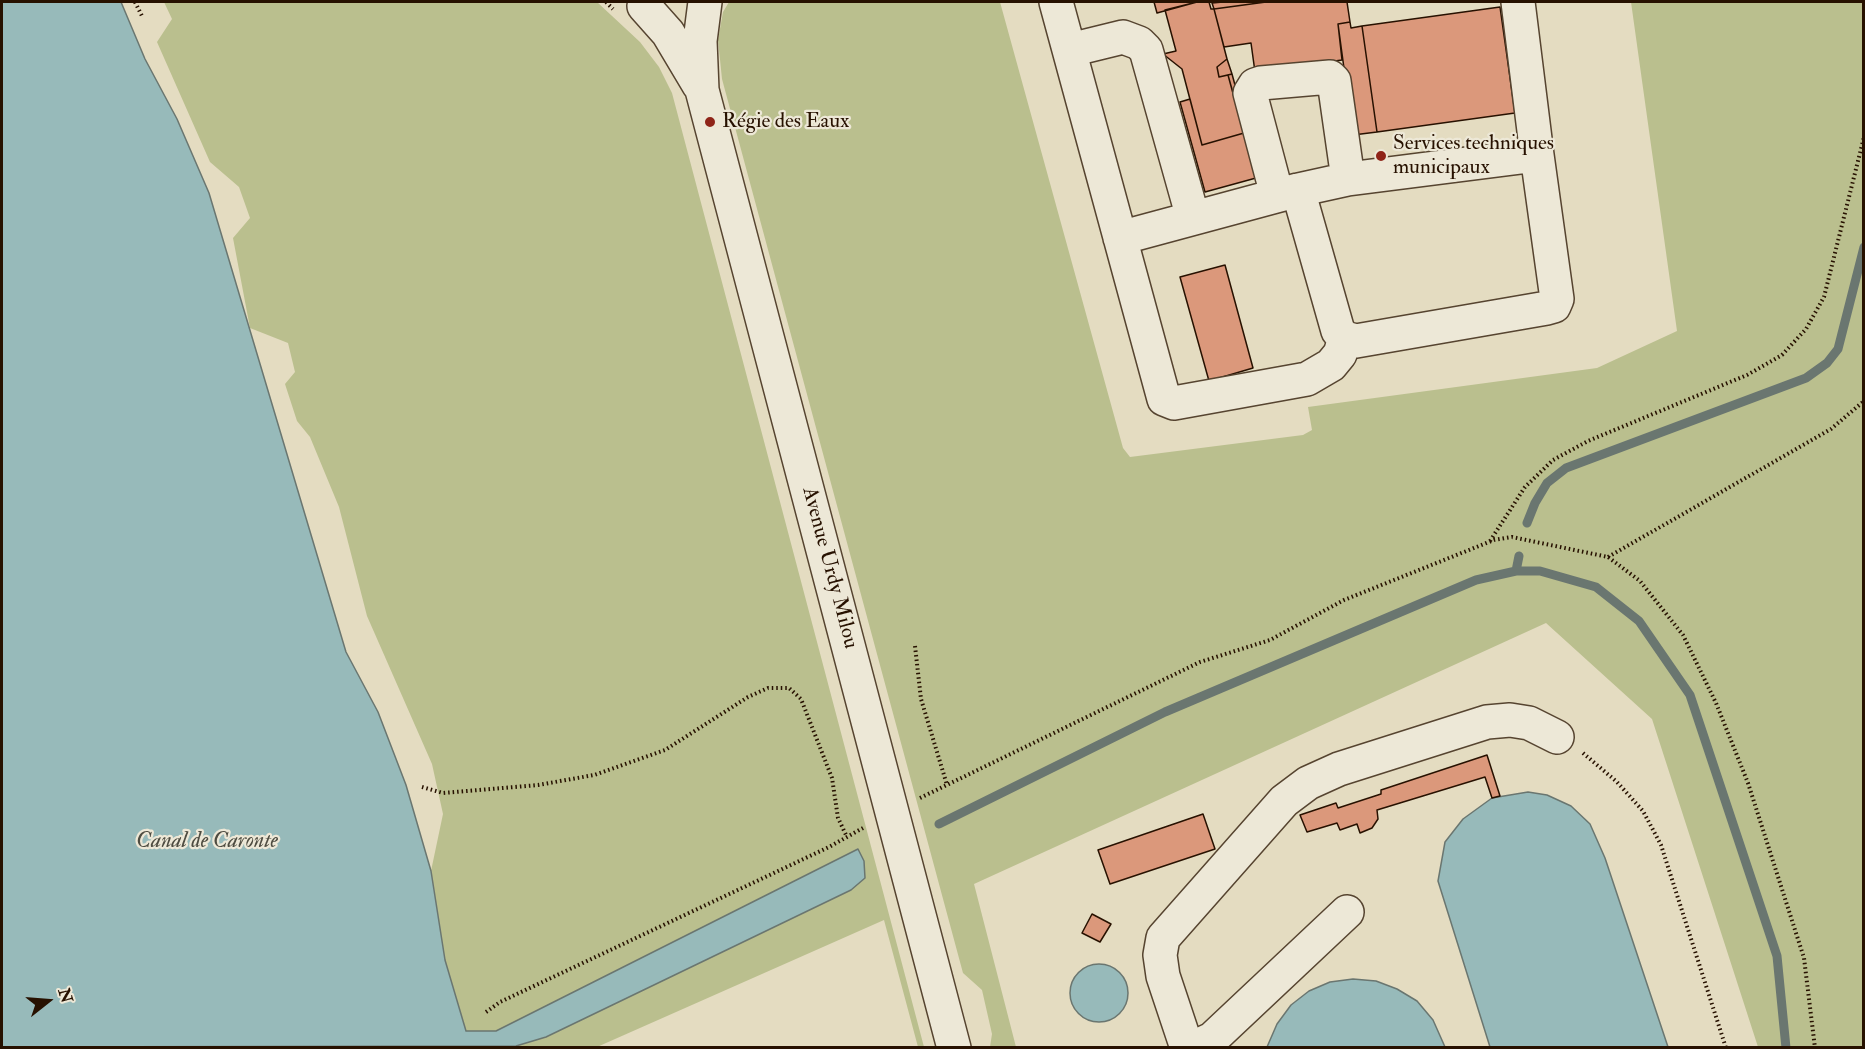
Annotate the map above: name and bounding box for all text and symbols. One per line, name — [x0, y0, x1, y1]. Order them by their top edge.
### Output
place label: Régie des Eaux — [722, 109, 849, 135]
marker: Régie des Eaux — [703, 115, 717, 129]
place label: Services techniques municipaux — [1393, 131, 1554, 181]
marker: Services techniques municipaux — [1374, 149, 1388, 163]
street label: Avenue Urdy Milou — [795, 484, 863, 652]
water label: Canal de Caronte — [136, 829, 278, 855]
north arrow — [18, 971, 78, 1031]
text: N — [54, 986, 77, 1006]

